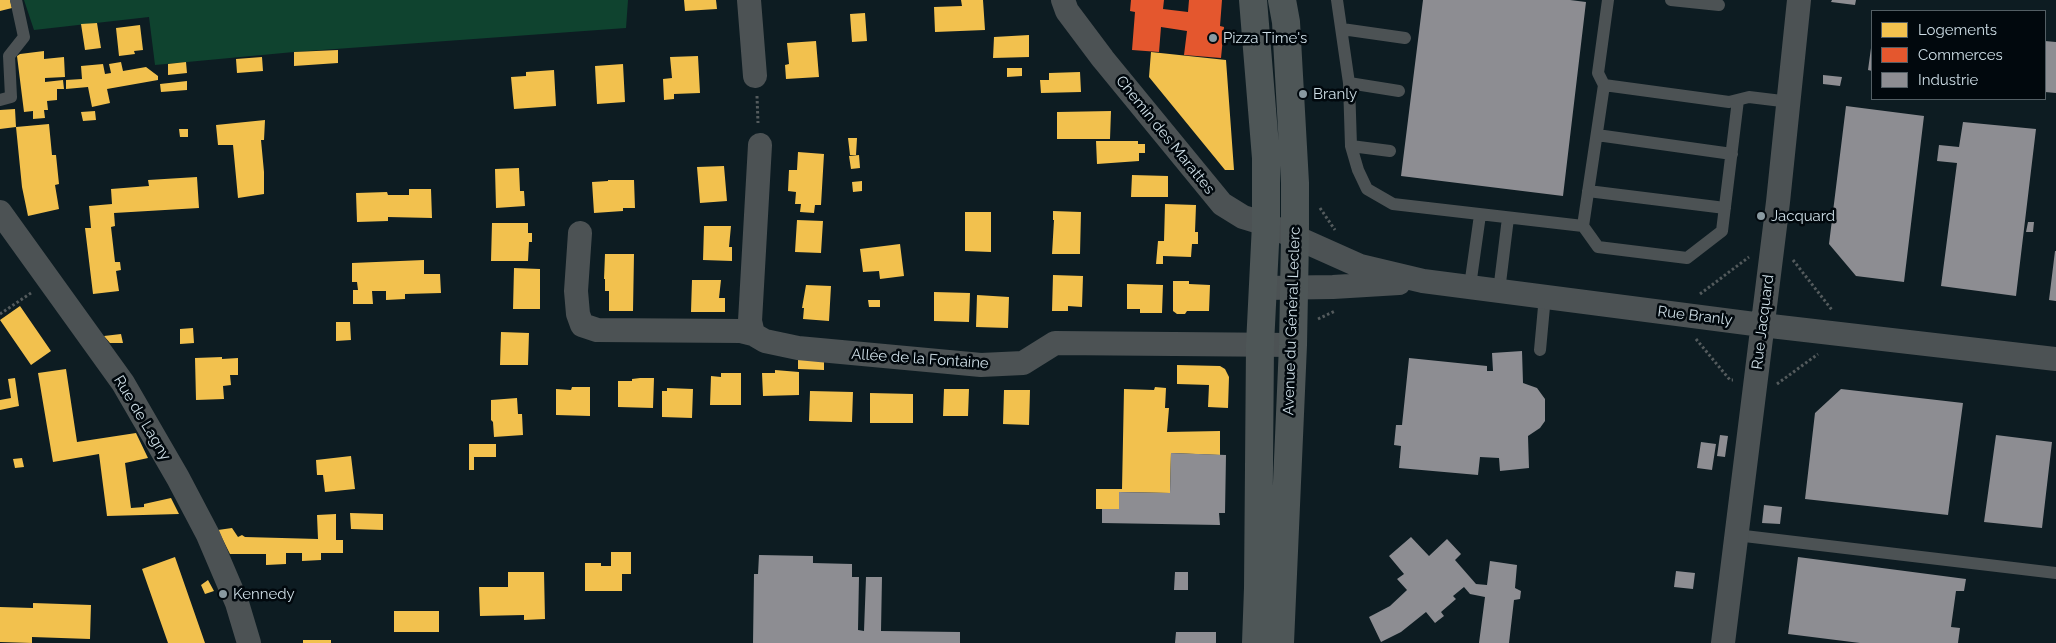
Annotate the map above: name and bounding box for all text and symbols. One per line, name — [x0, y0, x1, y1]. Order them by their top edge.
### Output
legend — [1871, 10, 2046, 100]
text: Logements — [1918, 21, 1997, 39]
place label: Pizza Time's — [1223, 29, 1307, 47]
marker: Pizza Time's — [1207, 32, 1219, 44]
text: Commerces — [1918, 46, 2003, 64]
text: Industrie — [1918, 71, 1978, 89]
street label: Chemin des Marattes — [1112, 72, 1218, 198]
place label: Branly — [1313, 85, 1357, 103]
marker: Branly — [1297, 88, 1309, 100]
place label: Jacquard — [1771, 207, 1835, 225]
marker: Jacquard — [1755, 210, 1767, 222]
street label: Avenue du Général Leclerc — [1280, 226, 1304, 416]
street label: Rue Jacquard — [1748, 274, 1778, 370]
street label: Rue Branly — [1657, 302, 1733, 330]
street label: Allée de la Fontaine — [851, 345, 989, 373]
street label: Rue de Lagny — [110, 372, 174, 464]
place label: Kennedy — [233, 585, 295, 603]
marker: Kennedy — [217, 588, 229, 600]

